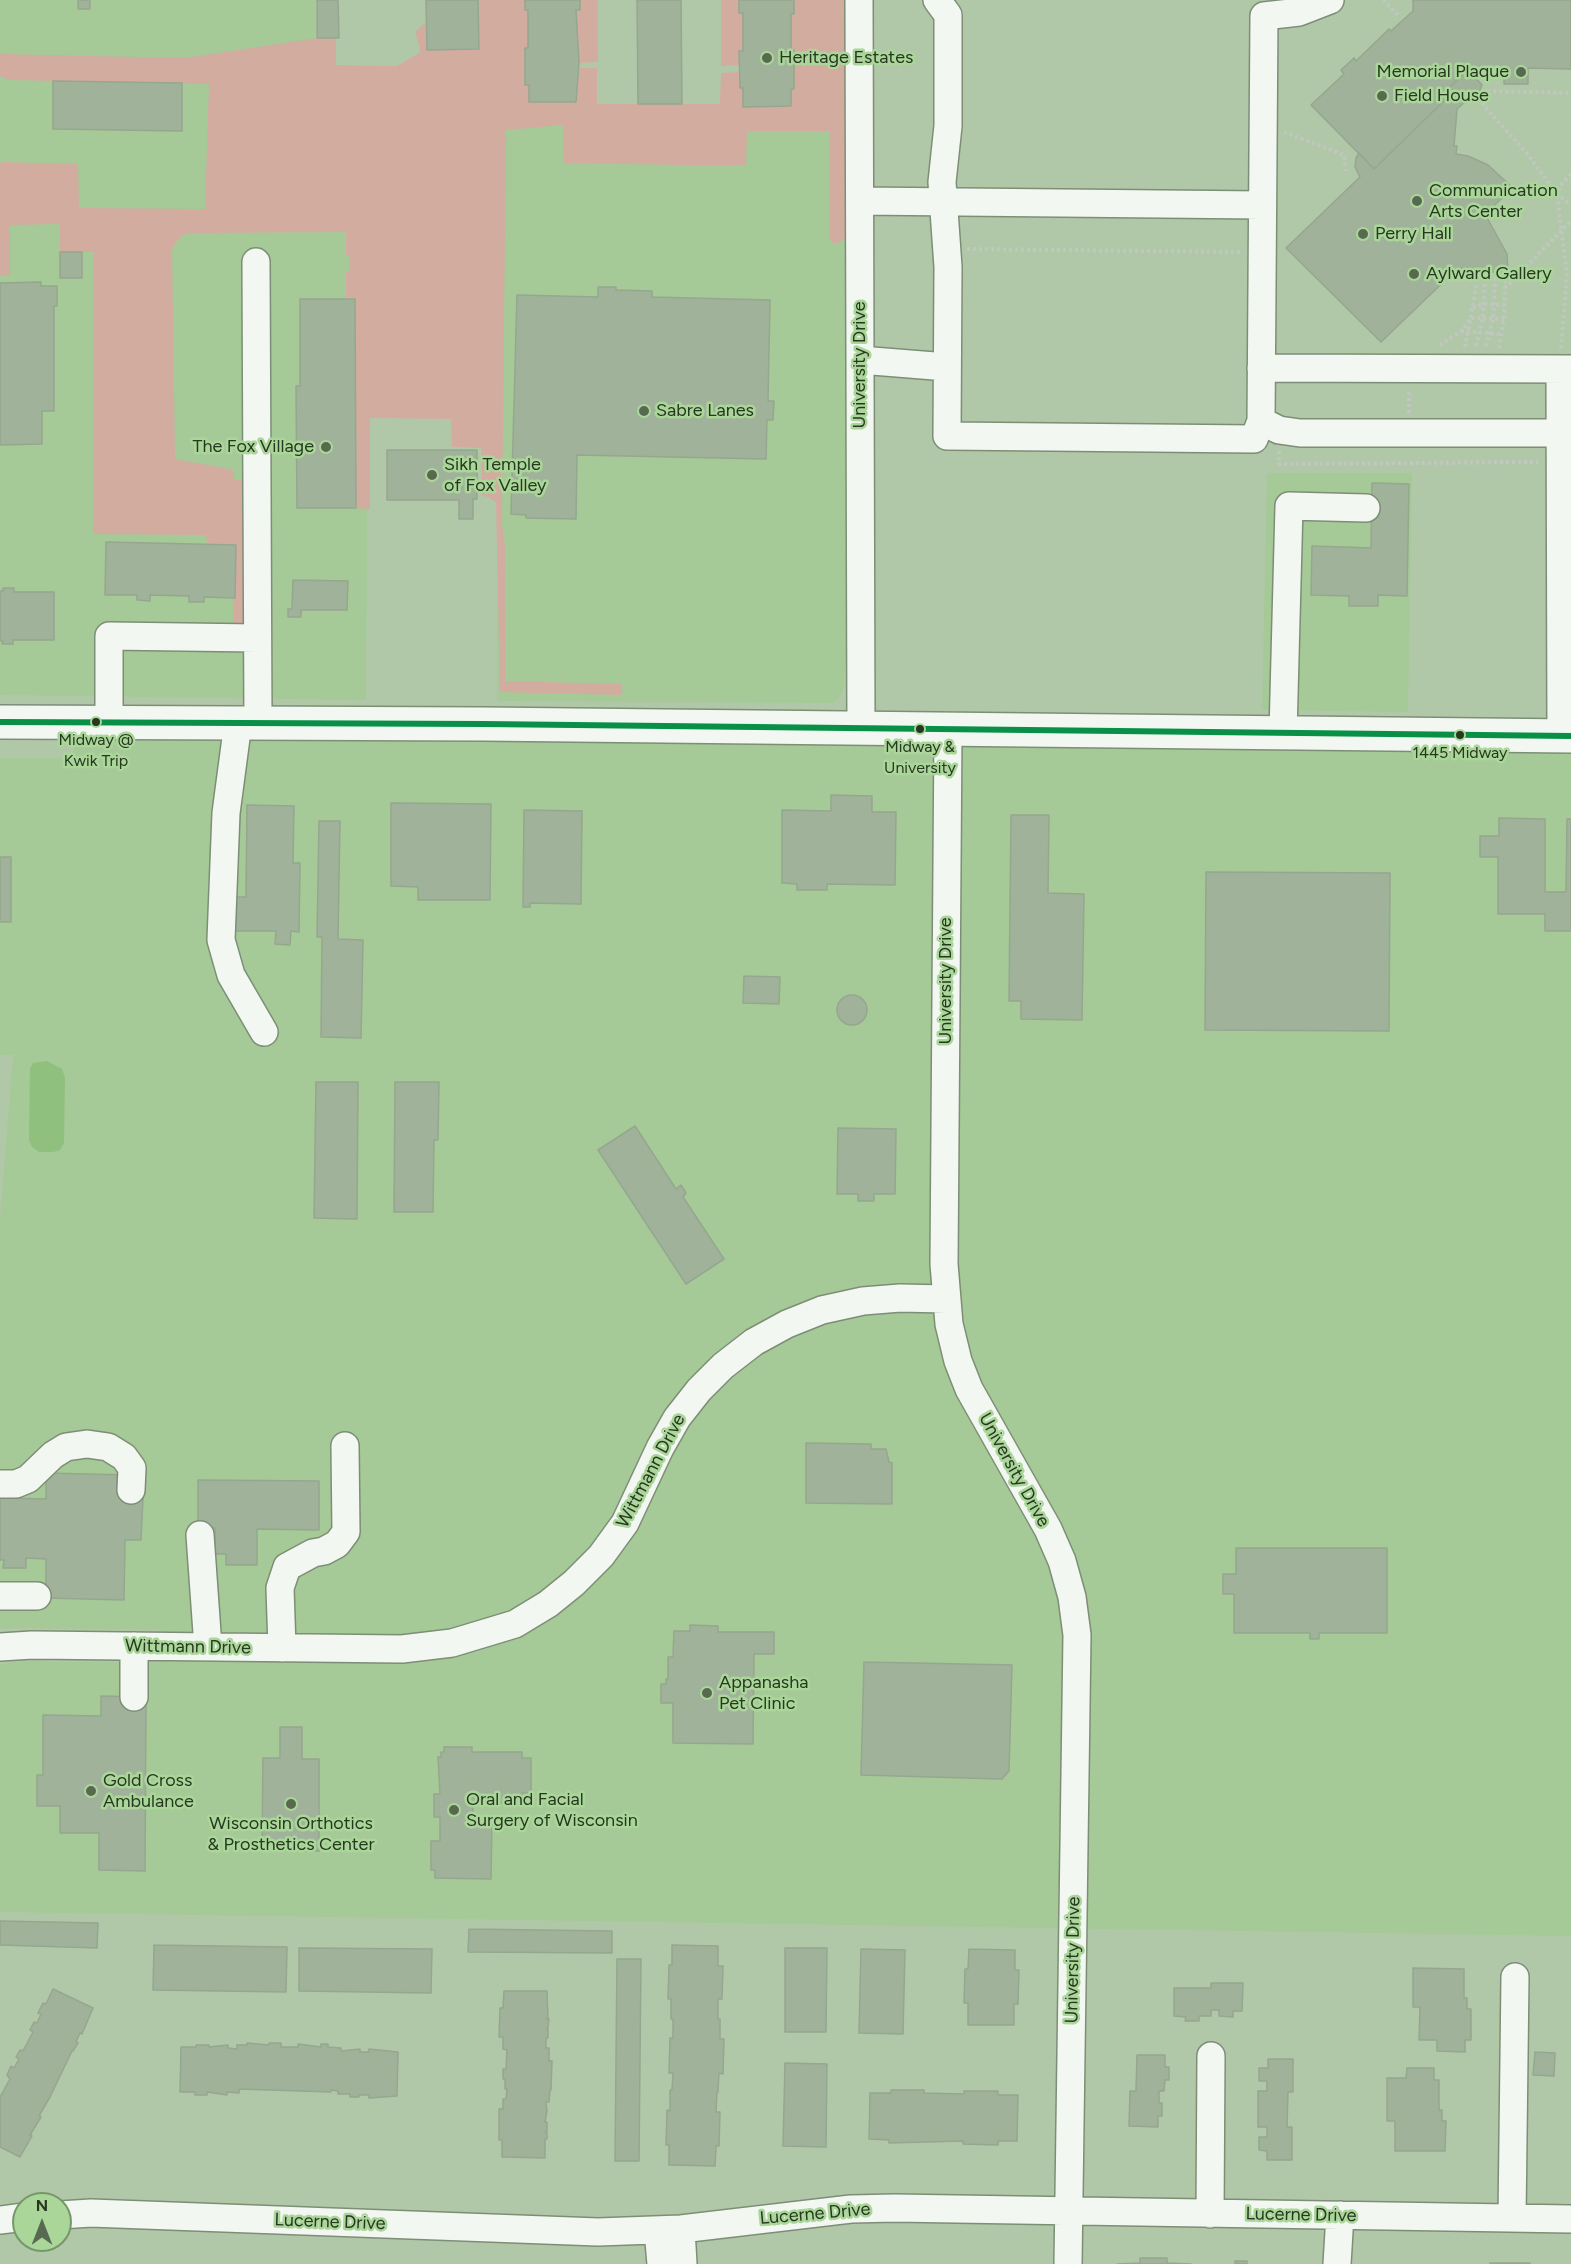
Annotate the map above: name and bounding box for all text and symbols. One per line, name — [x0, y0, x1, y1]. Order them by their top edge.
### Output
place label: Heritage Estates — [779, 47, 913, 69]
marker: Heritage Estates — [760, 51, 774, 65]
place label: Memorial Plaque — [1377, 61, 1509, 83]
marker: Memorial Plaque — [1514, 65, 1528, 79]
place label: Field House — [1394, 85, 1489, 107]
marker: Field House — [1375, 89, 1389, 103]
place label: Communication Arts Center — [1429, 180, 1558, 222]
marker: Communication Arts Center — [1410, 194, 1424, 208]
place label: Perry Hall — [1375, 223, 1452, 245]
marker: Perry Hall — [1356, 227, 1370, 241]
place label: Aylward Gallery — [1426, 263, 1552, 285]
marker: Aylward Gallery — [1407, 267, 1421, 281]
street label: University Drive — [849, 302, 871, 428]
place label: Sabre Lanes — [656, 400, 754, 422]
marker: Sabre Lanes — [637, 404, 651, 418]
place label: The Fox Village — [193, 436, 314, 458]
marker: The Fox Village — [319, 440, 333, 454]
place label: Sikh Temple of Fox Valley — [444, 454, 546, 496]
marker: Sikh Temple of Fox Valley — [425, 468, 439, 482]
marker: Midway @ Kwik Trip — [90, 716, 102, 728]
marker: Midway & University — [914, 723, 926, 735]
marker: 1445 Midway — [1454, 729, 1466, 741]
place label: Midway @ Kwik Trip — [58, 730, 134, 768]
place label: Midway & University — [884, 737, 956, 775]
place label: 1445 Midway — [1412, 743, 1508, 763]
street label: University Drive — [935, 918, 957, 1044]
street label: University Drive — [974, 1409, 1054, 1531]
street label: Wittmann Drive — [612, 1410, 690, 1532]
street label: Wittmann Drive — [125, 1635, 251, 1659]
place label: Appanasha Pet Clinic — [719, 1672, 808, 1714]
marker: Appanasha Pet Clinic — [700, 1686, 714, 1700]
place label: Gold Cross Ambulance — [103, 1770, 194, 1812]
marker: Gold Cross Ambulance — [84, 1784, 98, 1798]
place label: Oral and Facial Surgery of Wisconsin — [466, 1789, 638, 1832]
marker: Wisconsin Orthotics & Prosthetics Center — [284, 1797, 298, 1811]
marker: Oral and Facial Surgery of Wisconsin — [447, 1803, 461, 1817]
place label: Wisconsin Orthotics & Prosthetics Center — [207, 1813, 375, 1856]
street label: University Drive — [1061, 1896, 1085, 2024]
north arrow — [12, 2192, 72, 2252]
text: N — [36, 2196, 48, 2215]
street label: Lucerne Drive — [759, 2198, 871, 2230]
street label: Lucerne Drive — [1245, 2203, 1357, 2227]
street label: Lucerne Drive — [274, 2209, 386, 2235]

